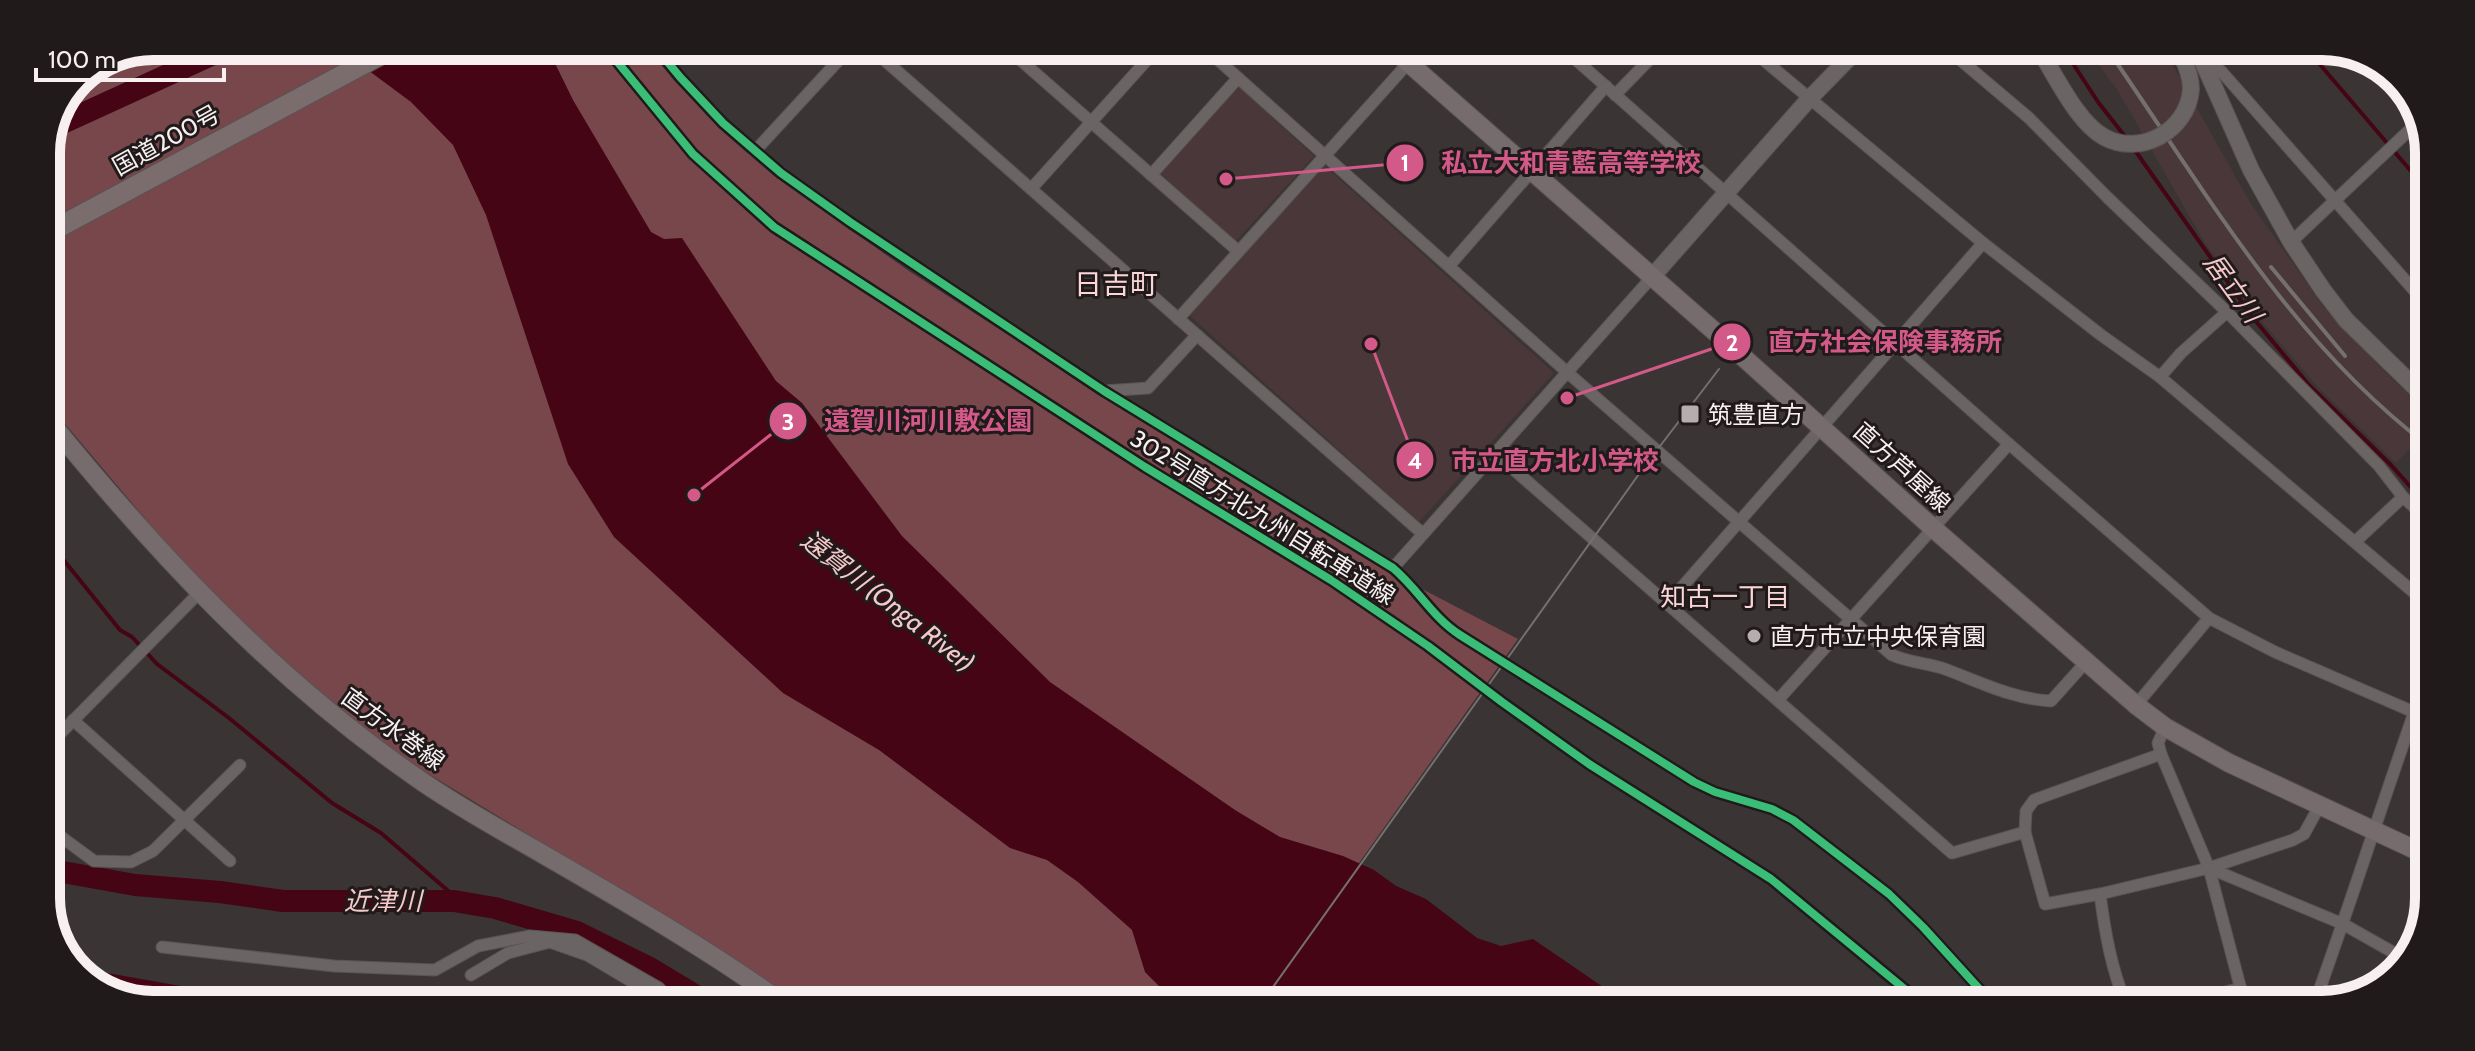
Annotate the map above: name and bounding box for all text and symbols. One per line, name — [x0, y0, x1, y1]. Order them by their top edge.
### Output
scale bar — [36, 32, 224, 82]
text: 100 m — [48, 45, 116, 74]
street label: 国道200号 — [107, 99, 225, 181]
callout: 私立大和青藍高等学校 — [1385, 138, 1717, 188]
text: 私立大和青藍高等学校 — [1441, 147, 1701, 179]
text: 1 — [1401, 148, 1409, 177]
water label: 居立川 — [2197, 247, 2271, 331]
district label: 日吉町 — [1074, 267, 1158, 301]
callout: 直方社会保険事務所 — [1712, 317, 2018, 367]
text: 直方社会保険事務所 — [1768, 326, 2002, 358]
text: 2 — [1726, 328, 1738, 357]
callout: 遠賀川河川敷公園 — [768, 396, 1048, 446]
place label: 筑豊直方 — [1708, 400, 1804, 429]
marker: 筑豊直方 — [1679, 403, 1701, 425]
text: 遠賀川河川敷公園 — [824, 405, 1032, 437]
text: 3 — [782, 407, 794, 436]
street label: 直方芦屋線 — [1848, 416, 1956, 518]
street label: 302号直方北九州自転車道線 — [1125, 424, 1401, 610]
callout: 市立直方北小学校 — [1395, 435, 1675, 485]
text: 市立直方北小学校 — [1451, 445, 1659, 477]
text: 4 — [1408, 446, 1422, 475]
water label: 遠賀川 (Onga River) — [795, 523, 981, 679]
district label: 知古一丁目 — [1660, 581, 1790, 613]
place label: 直方市立中央保育園 — [1770, 622, 1986, 651]
marker: 直方市立中央保育園 — [1745, 627, 1763, 645]
street label: 直方水巻線 — [336, 682, 450, 776]
water label: 近津川 — [344, 885, 425, 917]

